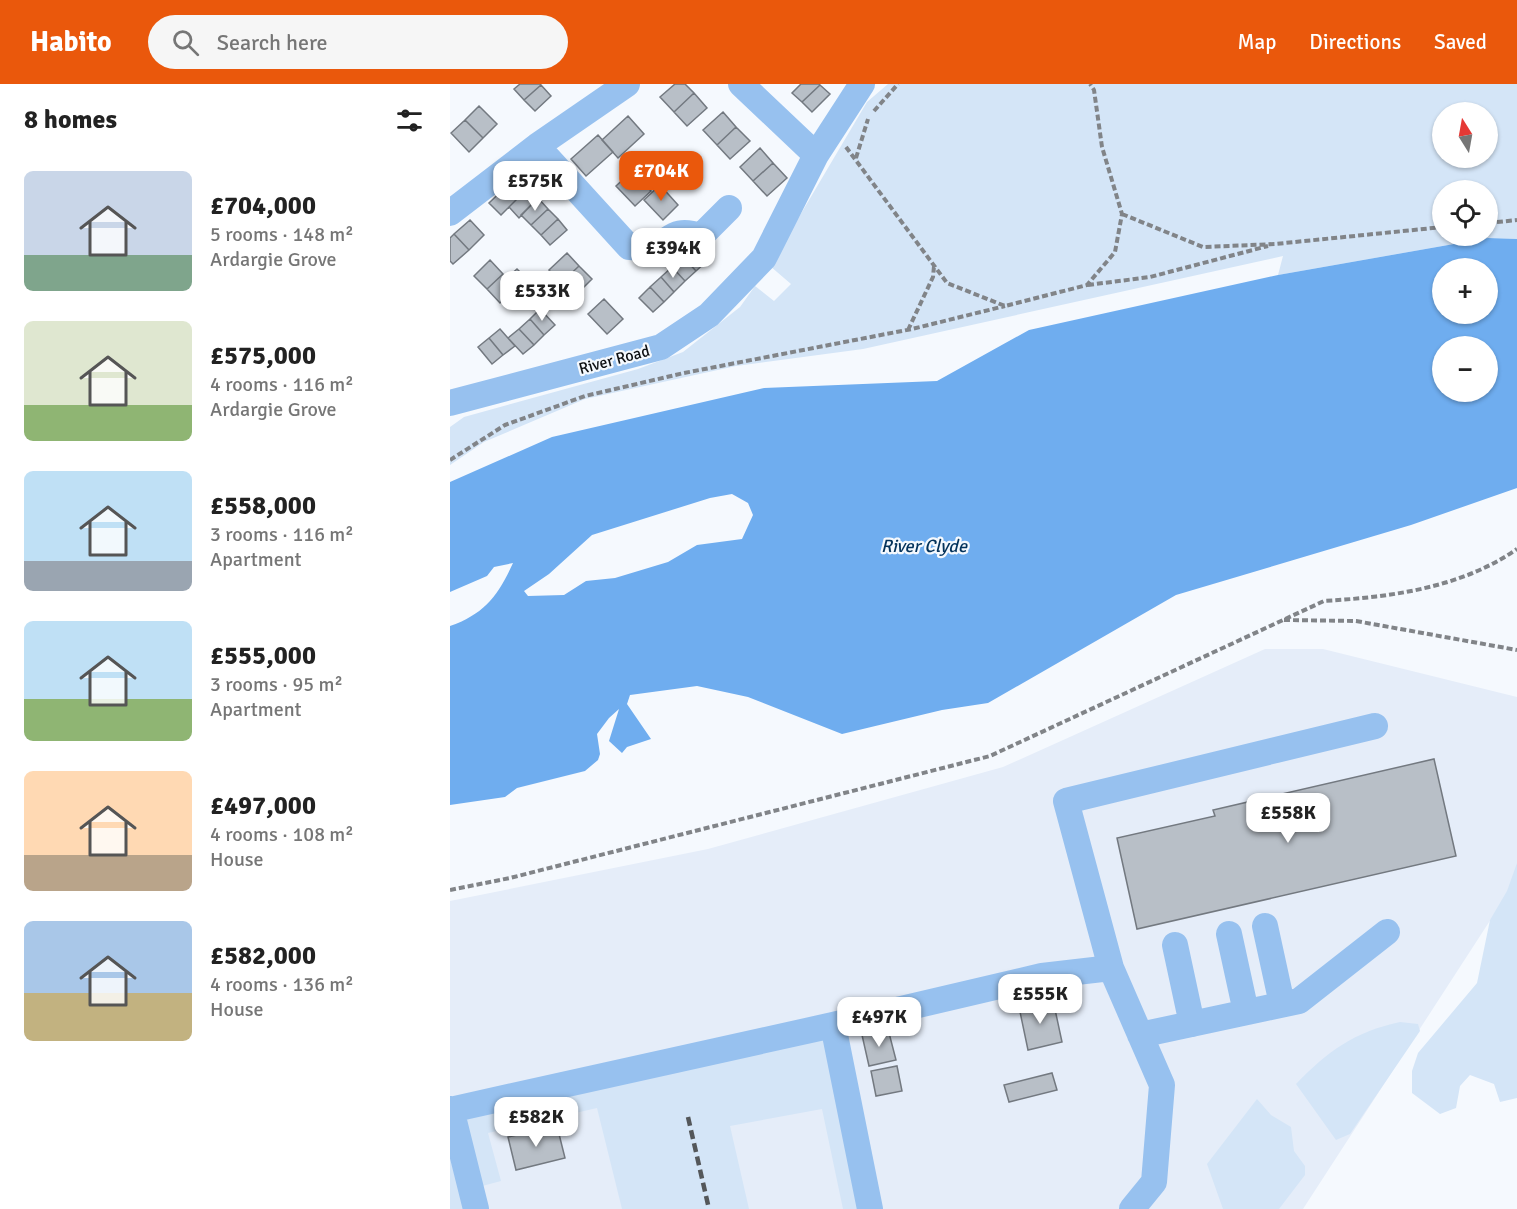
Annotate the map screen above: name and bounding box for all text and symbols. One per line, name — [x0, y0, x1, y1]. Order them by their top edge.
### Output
search box — [148, 15, 568, 69]
text: Habito — [30, 25, 112, 59]
icon: search — [169, 26, 202, 59]
text: Search here — [217, 29, 328, 56]
text: Map — [1238, 29, 1276, 55]
text: Directions — [1309, 29, 1401, 55]
text: Saved — [1434, 29, 1487, 55]
north arrow — [1432, 102, 1498, 168]
map controls — [1432, 102, 1498, 402]
text: 8 homes — [24, 104, 117, 136]
icon: filters — [393, 104, 426, 137]
pin: £704K — [619, 151, 703, 202]
text: £704K — [633, 158, 689, 183]
pin: £575K — [493, 161, 577, 212]
text: £575K — [507, 168, 563, 193]
button: locate — [1432, 180, 1498, 246]
text: £704,000 — [210, 190, 316, 222]
icon: home — [72, 195, 144, 267]
text: 5 rooms · 148 m² — [210, 222, 354, 247]
pin: £394K — [631, 228, 715, 279]
text: £394K — [645, 235, 701, 260]
text: Ardargie Grove — [210, 247, 337, 272]
button: + — [1432, 258, 1498, 324]
pin: £533K — [500, 271, 584, 322]
text: £533K — [514, 278, 570, 303]
button: − — [1432, 336, 1498, 402]
text: £575,000 — [210, 340, 316, 372]
street label: River Road — [577, 341, 652, 379]
icon: home — [72, 345, 144, 417]
text: 4 rooms · 116 m² — [210, 372, 354, 397]
text: Ardargie Grove — [210, 397, 337, 422]
text: £558,000 — [210, 490, 316, 522]
icon: home — [72, 495, 144, 567]
text: 3 rooms · 116 m² — [210, 522, 354, 547]
water label: River Clyde — [881, 535, 968, 557]
text: Apartment — [210, 547, 302, 572]
text: £555,000 — [210, 640, 316, 672]
icon: home — [72, 645, 144, 717]
text: 3 rooms · 95 m² — [210, 672, 343, 697]
text: Apartment — [210, 697, 302, 722]
text: £497,000 — [210, 790, 316, 822]
pin: £558K — [1246, 793, 1330, 844]
icon: home — [72, 795, 144, 867]
text: £558K — [1260, 800, 1316, 825]
text: 4 rooms · 108 m² — [210, 822, 354, 847]
text: House — [210, 847, 264, 872]
text: £582,000 — [210, 940, 316, 972]
icon: home — [72, 945, 144, 1017]
text: 4 rooms · 136 m² — [210, 972, 354, 997]
pin: £555K — [998, 974, 1082, 1025]
text: £555K — [1012, 981, 1068, 1006]
text: House — [210, 997, 264, 1022]
pin: £497K — [837, 997, 921, 1048]
text: £497K — [851, 1004, 907, 1029]
pin: £582K — [494, 1097, 578, 1148]
text: £582K — [508, 1104, 564, 1129]

